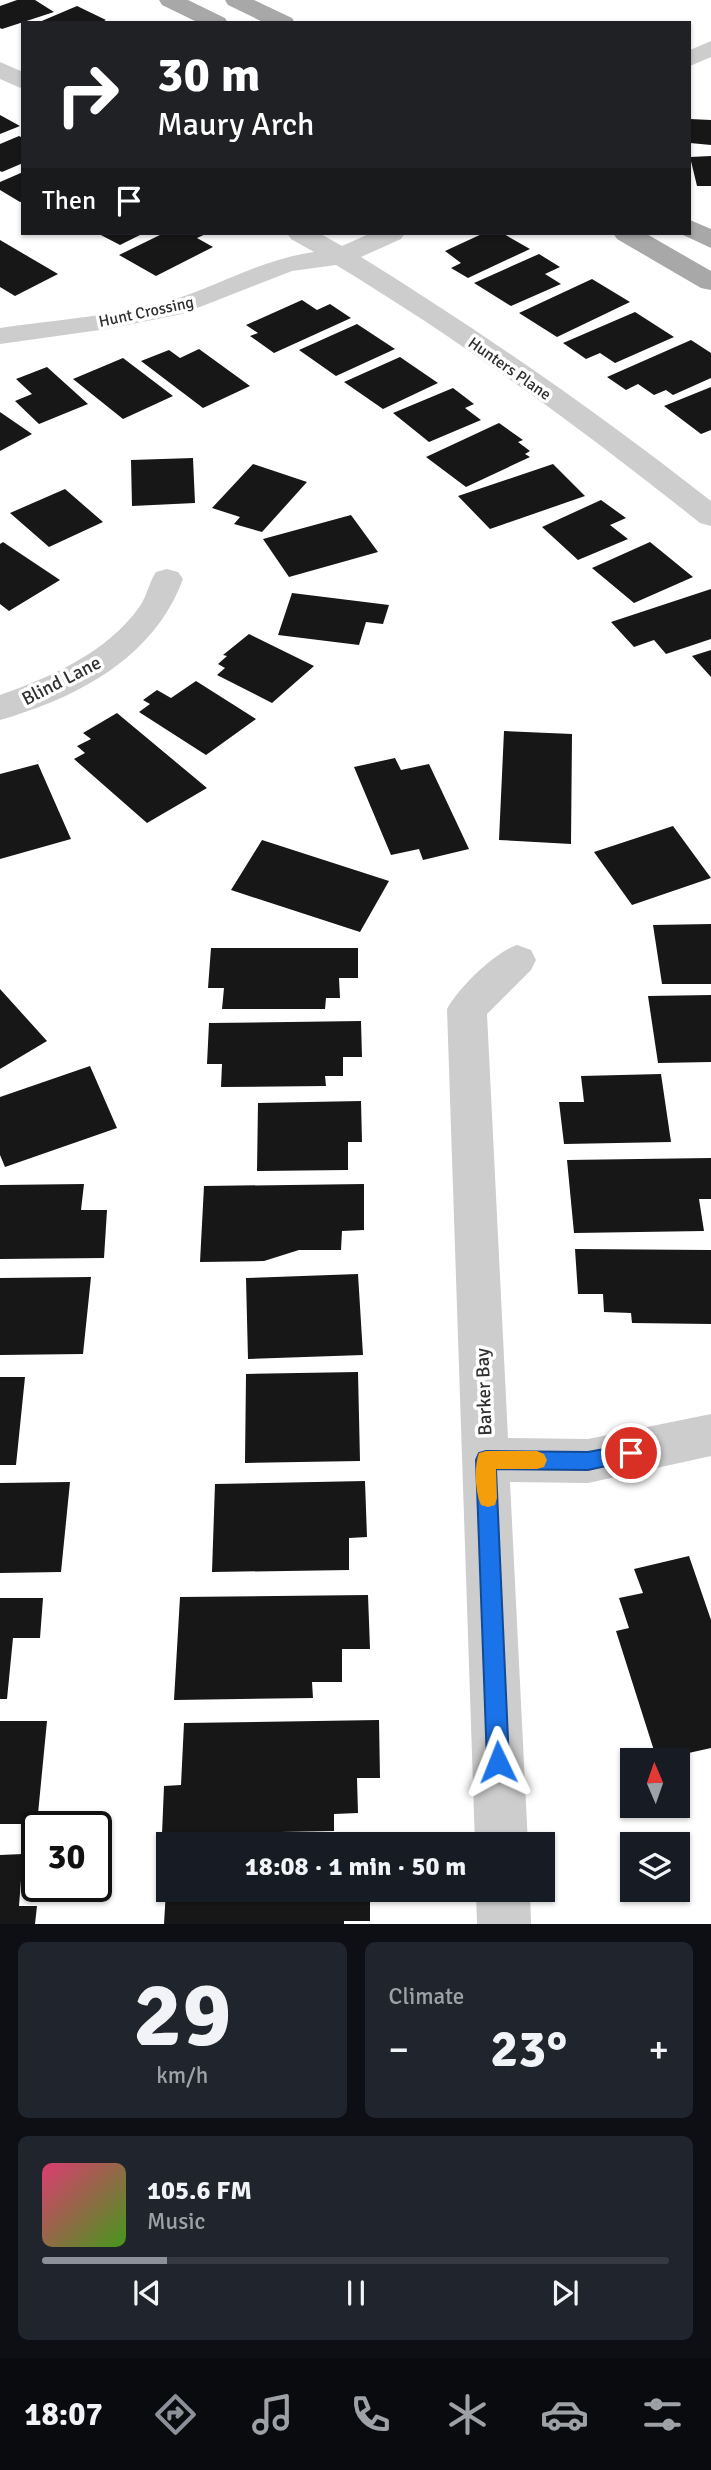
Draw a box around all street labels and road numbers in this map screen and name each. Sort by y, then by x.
street label: Hunt Crossing [97,292,195,332]
street label: Hunters Plane [464,333,555,405]
street label: Blind Lane [18,651,105,711]
street label: Barker Bay [470,1348,498,1436]

